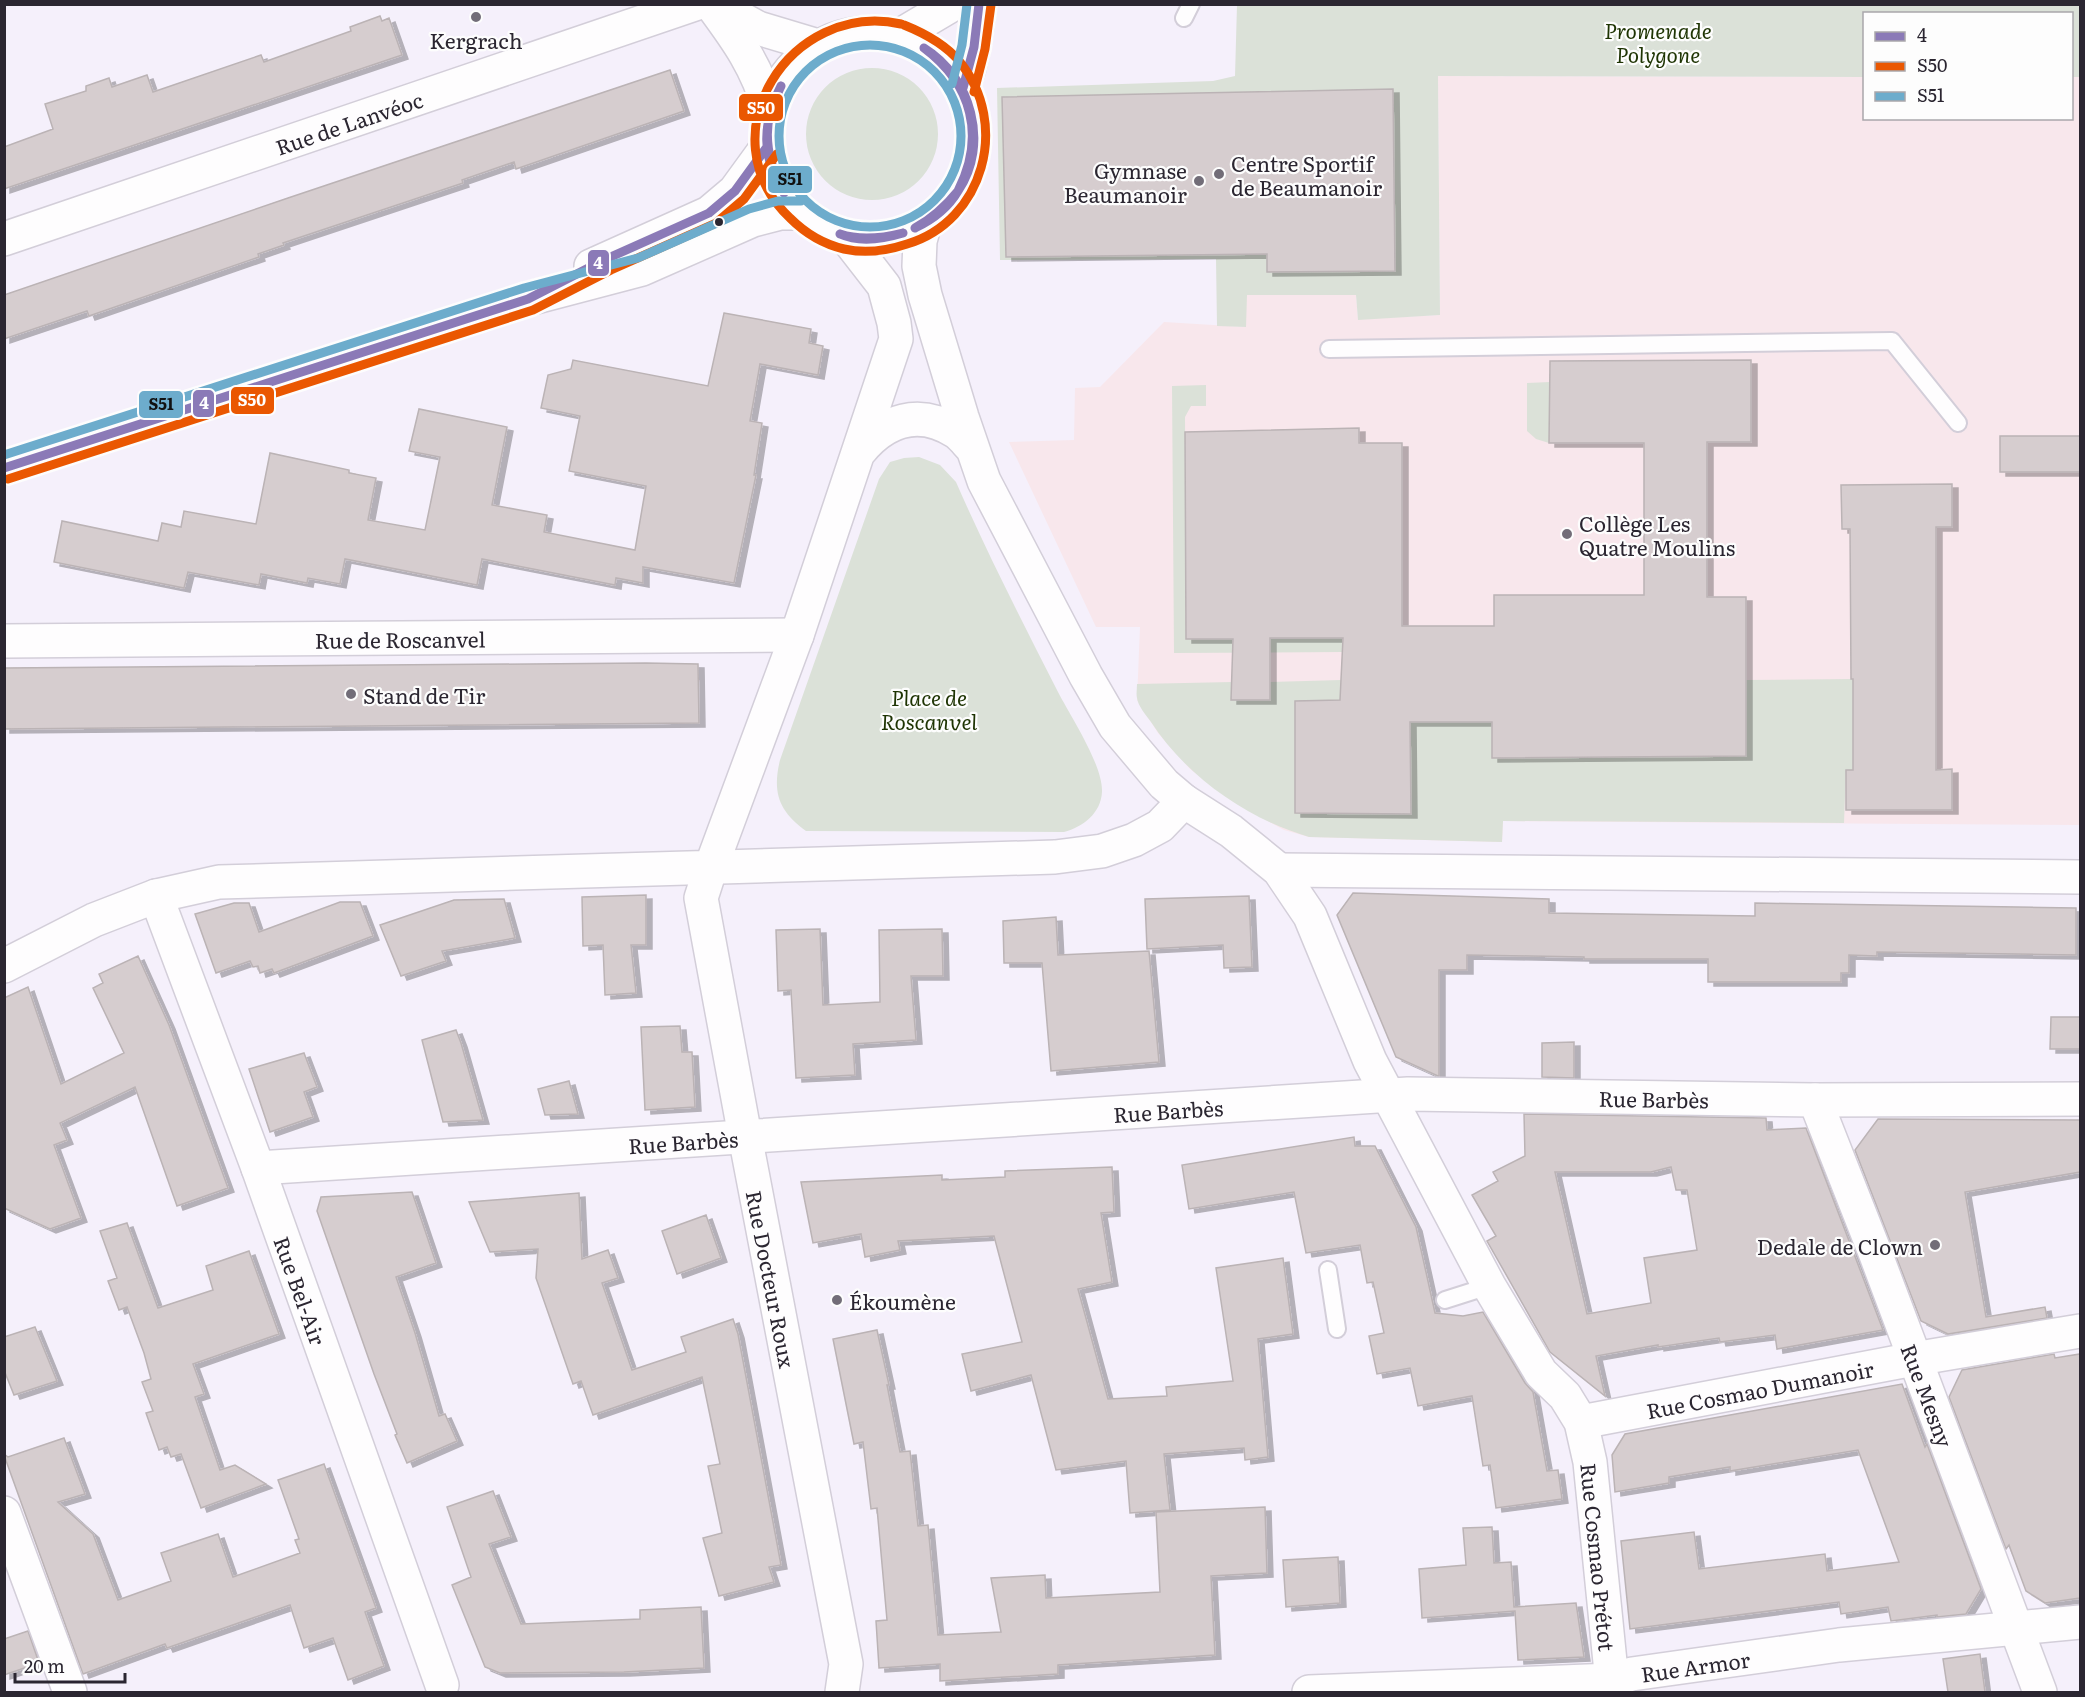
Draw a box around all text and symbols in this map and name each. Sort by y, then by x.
marker: Kergrach [469,10,483,24]
legend [1863,12,2073,120]
park label: Promenade Polygone [1604,14,1712,69]
text: 4 [1917,21,1927,48]
place label: Kergrach [429,24,523,55]
text: S50 [1917,51,1947,78]
text: S51 [1917,81,1944,108]
street label: Rue de Lanvéoc [271,82,426,161]
line badge: S50 [738,93,784,122]
text: S50 [747,95,775,119]
place label: Centre Sportif de Beaumanoir [1231,147,1382,202]
place label: Gymnase Beaumanoir [1064,154,1187,209]
line badge: S51 [767,165,813,194]
text: S51 [777,166,803,190]
marker: Centre Sportif de Beaumanoir [1212,167,1226,181]
marker: Gymnase Beaumanoir [1192,174,1206,188]
unlabelled marker [713,216,725,228]
line badge: 4 [587,249,610,277]
text: 4 [593,250,603,274]
line badge: S50 [230,386,275,415]
text: S50 [238,387,266,411]
line badge: 4 [192,389,215,418]
line badge: S51 [138,390,184,419]
text: 4 [199,390,209,414]
text: S51 [148,391,174,415]
place label: Collège Les Quatre Moulins [1579,507,1735,562]
marker: Collège Les Quatre Moulins [1560,527,1574,541]
street label: Rue de Roscanvel [314,622,486,654]
place label: Stand de Tir [363,679,486,710]
park label: Place de Roscanvel [881,681,977,736]
marker: Stand de Tir [344,687,358,701]
street label: Rue Barbès [1598,1081,1709,1114]
street label: Rue Barbès [1112,1090,1224,1128]
street label: Rue Barbès [627,1122,739,1160]
street label: Rue Docteur Roux [740,1187,804,1370]
place label: Dedale de Clown [1757,1230,1923,1261]
street label: Rue Bel-Air [268,1231,335,1349]
marker: Dedale de Clown [1928,1238,1942,1252]
place label: Ékoumène [849,1285,956,1316]
marker: Ékoumène [830,1293,844,1307]
street label: Rue Mesny [1895,1339,1962,1452]
street label: Rue Cosmao Dumanoir [1643,1351,1876,1425]
street label: Rue Cosmao Prétot [1575,1461,1624,1653]
street label: Rue Armor [1639,1642,1752,1688]
scale bar [15,1646,124,1684]
text: 20 m [24,1652,65,1679]

